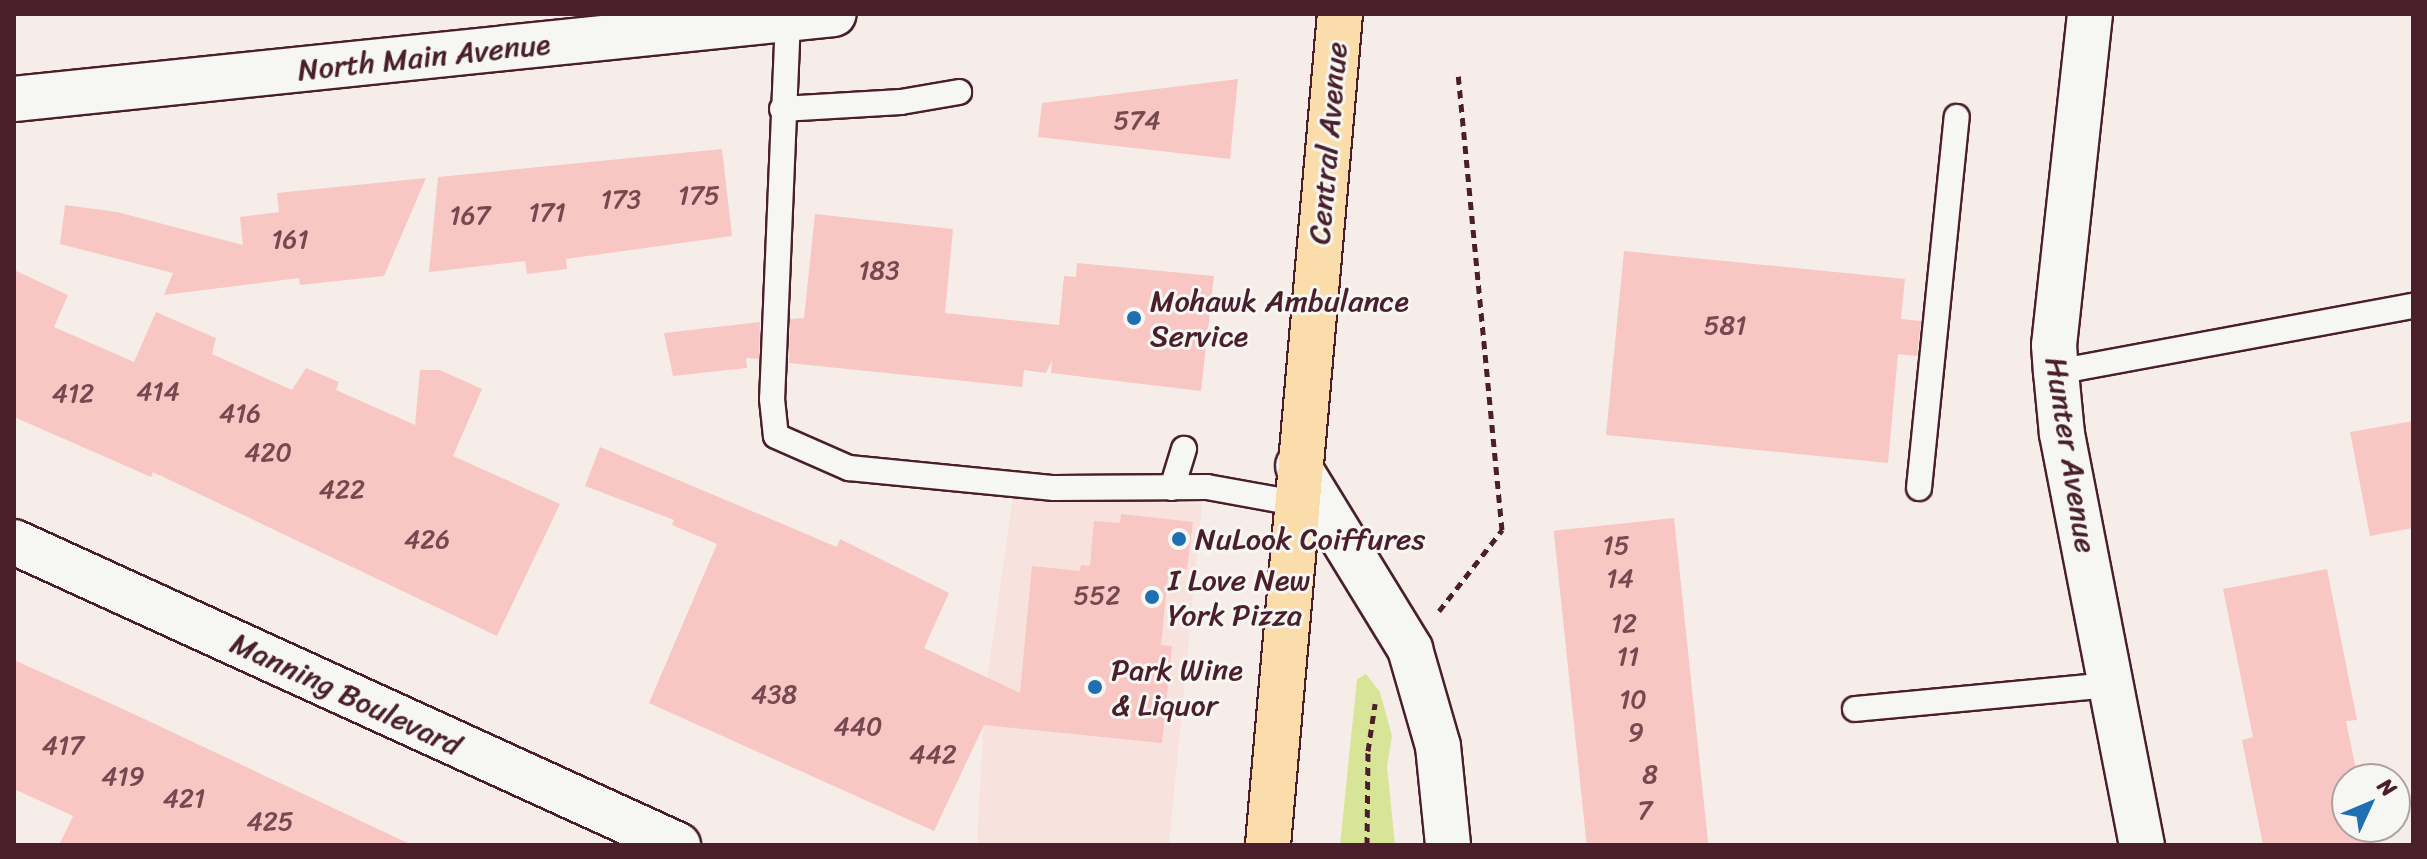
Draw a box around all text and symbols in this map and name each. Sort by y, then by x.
street label: North Main Avenue [297,26,551,88]
street label: Central Avenue [1301,40,1355,246]
house number: 574 [1114,105,1160,137]
house number: 175 [678,180,720,212]
house number: 173 [601,184,641,216]
house number: 171 [528,197,566,229]
house number: 167 [450,200,490,232]
house number: 161 [271,224,309,256]
house number: 183 [858,255,900,287]
place label: Mohawk Ambulance Service [1150,283,1409,354]
marker: Mohawk Ambulance Service [1125,309,1143,327]
house number: 581 [1704,310,1746,342]
street label: Hunter Avenue [2038,354,2104,556]
house number: 414 [136,376,180,408]
house number: 412 [52,378,94,410]
house number: 416 [219,398,261,430]
house number: 420 [244,437,292,469]
house number: 422 [319,474,365,506]
place label: NuLook Coiffures [1195,521,1426,557]
house number: 426 [404,524,450,556]
marker: NuLook Coiffures [1170,530,1188,548]
house number: 15 [1602,530,1630,562]
place label: I Love New York Pizza [1168,562,1311,632]
house number: 14 [1606,563,1634,595]
house number: 552 [1074,580,1120,612]
marker: I Love New York Pizza [1143,588,1161,606]
house number: 12 [1611,608,1637,640]
street label: Manning Boulevard [225,625,467,763]
house number: 11 [1617,641,1639,673]
place label: Park Wine & Liquor [1111,652,1243,722]
marker: Park Wine & Liquor [1086,678,1104,696]
house number: 438 [751,679,797,711]
house number: 10 [1619,684,1647,716]
house number: 440 [834,711,882,743]
house number: 9 [1628,717,1644,749]
house number: 417 [42,730,84,762]
house number: 442 [909,739,957,771]
house number: 8 [1642,759,1658,791]
house number: 419 [101,761,145,793]
north arrow [2331,763,2411,843]
text: N [2368,768,2407,806]
house number: 421 [163,783,205,815]
house number: 7 [1638,795,1652,827]
house number: 425 [246,806,294,838]

